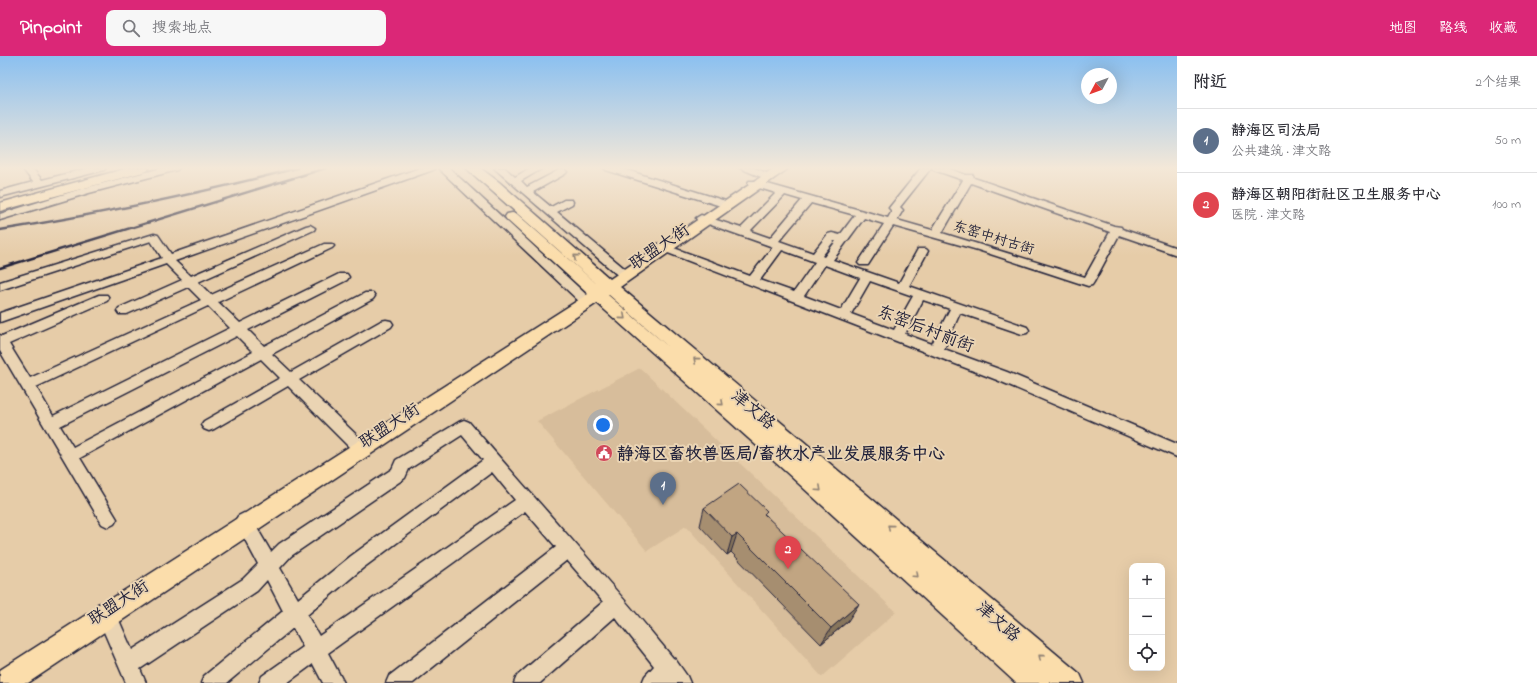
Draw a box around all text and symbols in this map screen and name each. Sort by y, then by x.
search box [106,10,386,46]
text: Pinpoint [20,15,82,42]
icon: search [120,17,142,39]
text: 搜索地点 [152,17,212,39]
text: 地图 [1389,18,1417,39]
text: 路线 [1439,18,1467,39]
text: 收藏 [1489,18,1517,39]
north arrow [1081,68,1117,104]
text: 附近 [1193,70,1227,95]
text: 2个结果 [1476,73,1521,92]
text: 静海区司法局 [1231,120,1321,142]
text: 1 [1204,131,1208,150]
text: 50 m [1495,131,1521,150]
text: 公共建筑 · 津文路 [1231,142,1331,161]
text: 静海区朝阳街社区卫生服务中心 [1231,184,1441,206]
text: 2 [1203,195,1209,214]
text: 100 m [1492,195,1521,214]
text: 医院 · 津文路 [1231,206,1305,225]
street label: 东窑中村古街 [950,216,1037,261]
street label: 联盟大街 [625,218,695,277]
one-way arrow [573,254,581,262]
street label: 东窑后村前街 [873,299,978,359]
one-way arrow [619,312,626,319]
one-way arrow [693,358,700,365]
street label: 津文路 [725,384,781,436]
street label: 联盟大街 [354,397,425,455]
one-way arrow [717,398,724,405]
your location [593,415,613,435]
place label: 静海区畜牧兽医局/畜牧水产业发展服务中心 [617,442,945,467]
public building icon: 静海区畜牧兽医局/畜牧水产业发展服务中心 [594,443,614,463]
pin: 1 [650,472,676,505]
one-way arrow [814,484,821,491]
one-way arrow [887,524,895,531]
pin: 2 [775,536,801,569]
map controls [1129,563,1165,671]
button: + [1129,563,1165,599]
one-way arrow [911,571,918,578]
street label: 联盟大街 [83,574,154,632]
street label: 津文路 [971,596,1025,648]
button: − [1129,599,1165,635]
button: locate [1129,635,1165,671]
one-way arrow [1039,655,1046,662]

